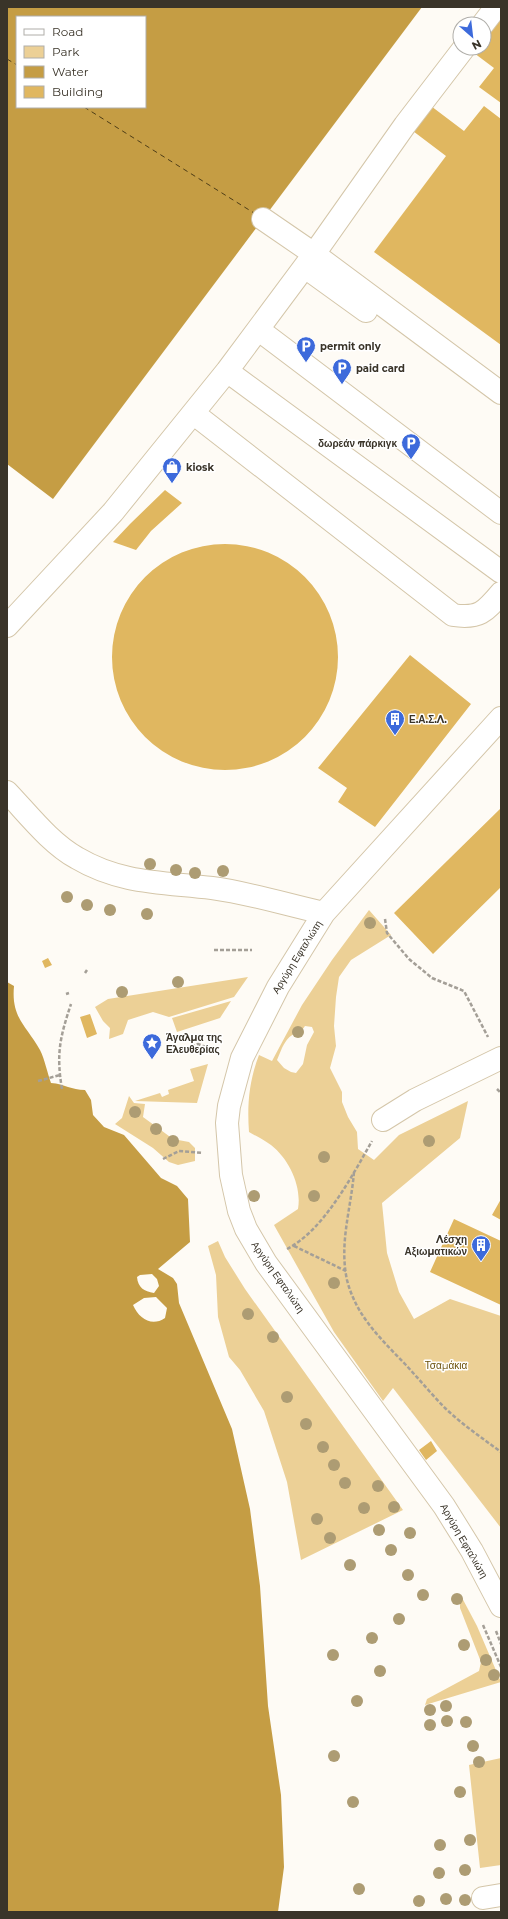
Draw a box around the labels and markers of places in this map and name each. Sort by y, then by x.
parking icon: permit only [295,335,317,363]
place label: permit only [320,340,382,353]
parking icon: paid card [331,357,353,385]
place label: paid card [356,362,405,375]
parking icon: δωρεάν πάρκιγκ [400,432,422,460]
place label: δωρεάν πάρκιγκ [318,437,397,450]
shop icon: kiosk [161,456,183,484]
place label: kiosk [186,461,214,474]
building icon: Ε.Α.Σ.Λ. [384,708,406,736]
place label: Ε.Α.Σ.Λ. [409,713,447,726]
place label: Άγαλμα της Ελευθερίας [166,1031,222,1056]
place icon: Άγαλμα της Ελευθερίας [141,1032,163,1060]
place label: Λέσχη Αξιωματικών [405,1233,467,1258]
building icon: Λέσχη Αξιωματικών [470,1234,492,1262]

